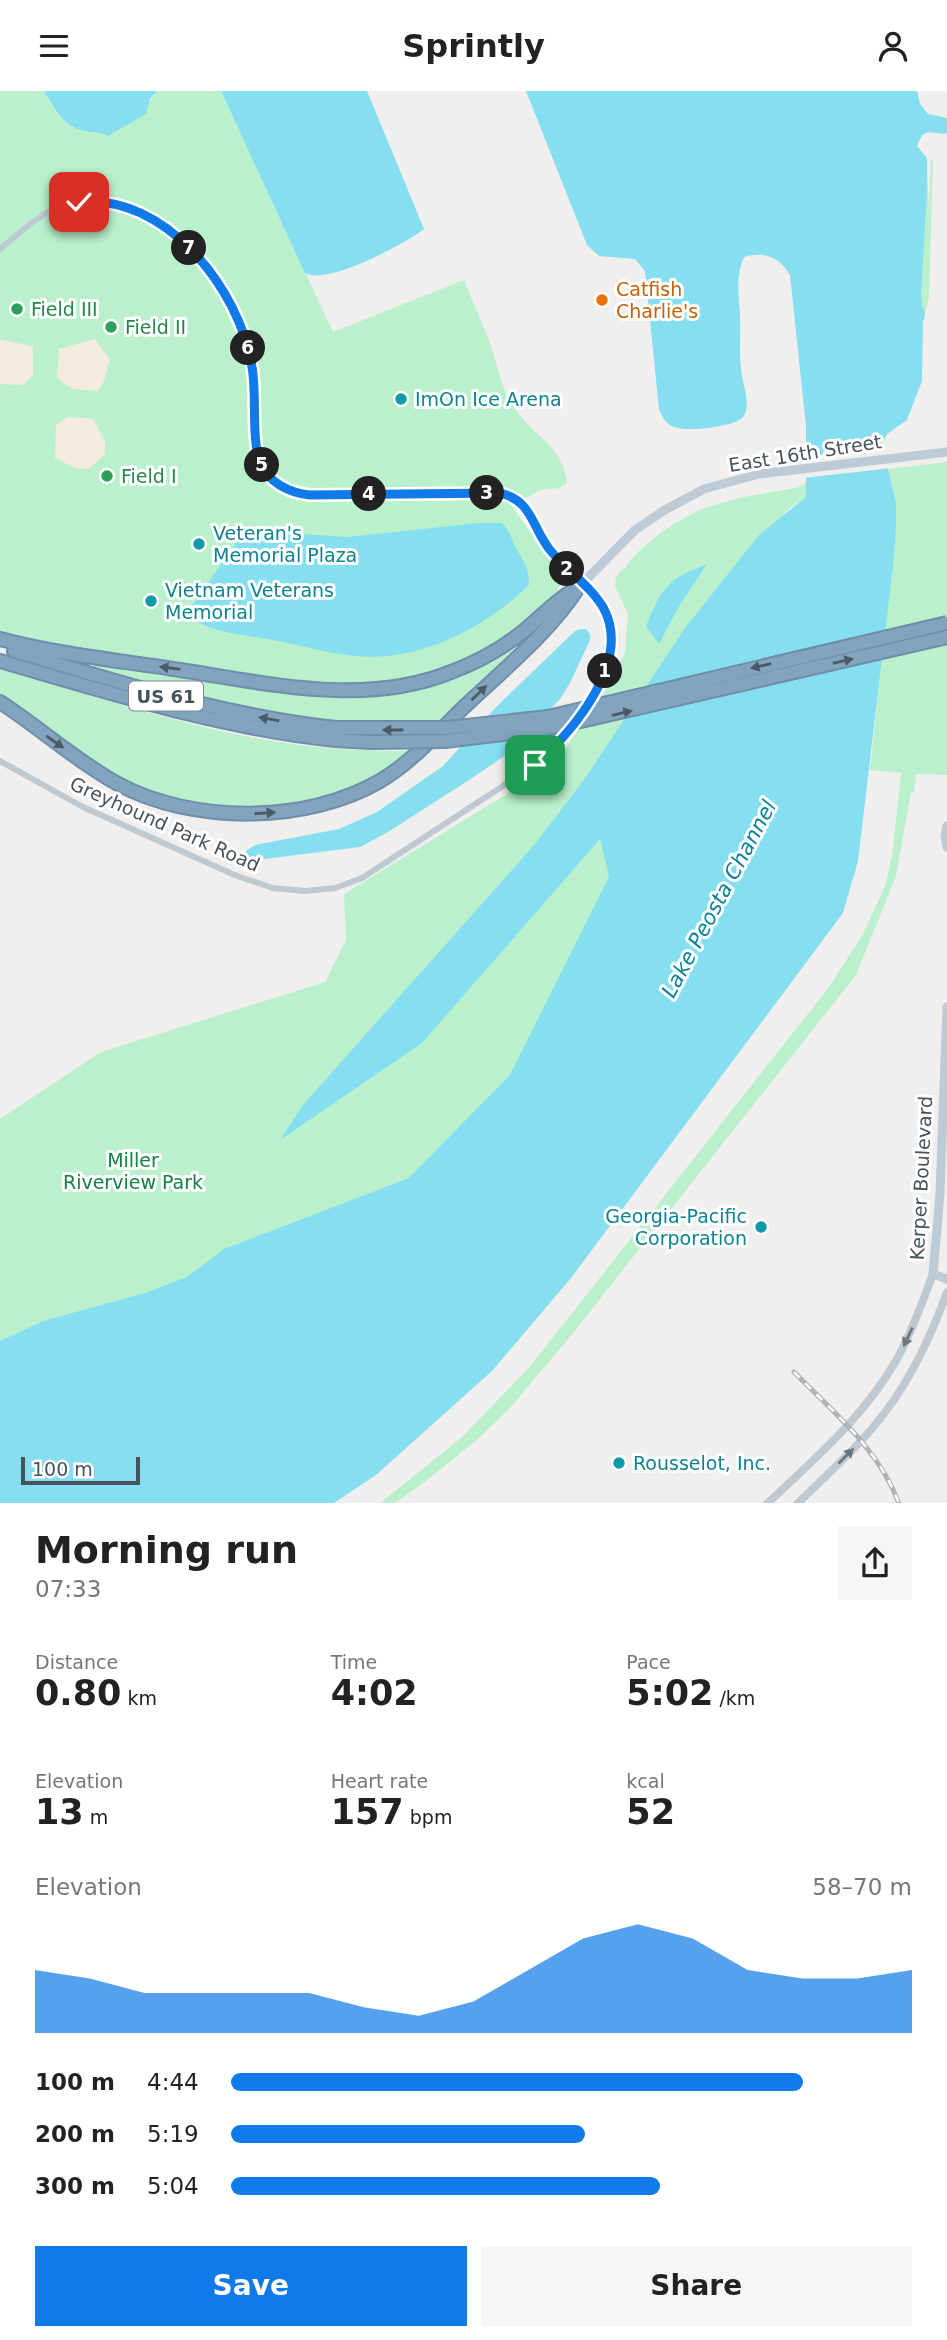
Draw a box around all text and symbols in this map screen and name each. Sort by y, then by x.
icon: menu [35,27,73,65]
text: Sprintly [402,27,545,65]
icon: person [874,27,912,65]
pin [49,172,109,232]
icon: check [60,183,98,221]
pin: 7 [172,231,206,265]
text: 7 [182,236,195,258]
place label: Catfish Charlie's [616,278,698,322]
marker: Catfish Charlie's [594,292,610,308]
place label: Field III [31,298,98,320]
marker: Field III [9,301,25,317]
place label: Field II [125,316,186,338]
marker: Field II [103,319,119,335]
pin: 6 [230,331,266,365]
text: 6 [241,336,254,358]
place label: ImOn Ice Arena [415,388,562,410]
marker: ImOn Ice Arena [393,391,409,407]
street label: East 16th Street [727,430,883,476]
pin: 5 [244,447,280,483]
text: 5 [255,453,268,475]
place label: Field I [121,465,177,487]
marker: Field I [99,468,115,484]
pin: 3 [470,475,504,511]
pin: 4 [352,477,386,511]
text: 3 [480,481,493,503]
text: 4 [362,482,375,504]
place label: Veteran's Memorial Plaza [213,522,357,566]
marker: Veteran's Memorial Plaza [191,536,207,552]
pin: 2 [550,552,584,587]
text: 2 [560,557,573,579]
place label: Vietnam Veterans Memorial [165,579,334,623]
marker: Vietnam Veterans Memorial [143,593,159,609]
pin: 1 [588,653,622,689]
one-way arrow [832,656,854,667]
text: 1 [598,659,611,681]
one-way arrow [750,661,772,672]
one-way arrow [159,663,181,674]
road number: US 61 [129,681,203,711]
one-way arrow [470,685,487,702]
one-way arrow [611,707,633,718]
one-way arrow [258,713,280,724]
one-way arrow [382,724,404,736]
one-way arrow [46,734,64,748]
pin [505,735,565,795]
icon: arrive [516,746,554,784]
street label: Greyhound Park Road [67,772,263,876]
water label: Lake Peosta Channel [657,796,781,1002]
one-way arrow [255,807,277,818]
street label: Kerper Boulevard [906,1095,936,1261]
park label: Miller Riverview Park [63,1149,203,1193]
place label: Georgia-Pacific Corporation [605,1205,747,1249]
marker: Georgia-Pacific Corporation [753,1219,769,1235]
one-way arrow [902,1327,914,1347]
one-way arrow [837,1448,853,1465]
place label: Rousselot, Inc. [633,1452,771,1474]
scale bar [21,1455,140,1486]
marker: Rousselot, Inc. [611,1455,627,1471]
text: 100 m [32,1458,93,1480]
button: share [838,1526,912,1600]
text: Morning run [35,1528,298,1572]
text: 07:33 [35,1576,101,1602]
text: Distance [35,1651,118,1673]
text: Time [331,1651,377,1673]
text: Pace [626,1651,671,1673]
text: 0.80 [35,1673,121,1713]
text: 4:02 [331,1673,418,1713]
text: 5:02 [626,1673,713,1713]
text: km [121,1687,157,1709]
text: /km [713,1687,755,1709]
text: Elevation [35,1770,123,1792]
text: Heart rate [331,1770,428,1792]
text: kcal [626,1770,665,1792]
text: 13 [35,1792,84,1832]
text: 157 [331,1792,404,1832]
text: 52 [626,1792,675,1832]
text: m [84,1806,108,1828]
text: bpm [404,1806,452,1828]
text: Elevation [35,1874,142,1900]
text: 58–70 m [812,1874,912,1900]
text: 100 m [35,2069,115,2095]
text: 4:44 [147,2069,199,2095]
text: 200 m [35,2121,115,2147]
text: 5:19 [147,2121,199,2147]
text: 300 m [35,2173,115,2199]
text: 5:04 [147,2173,199,2199]
button: Save [35,2246,467,2326]
button: Share [481,2246,912,2326]

